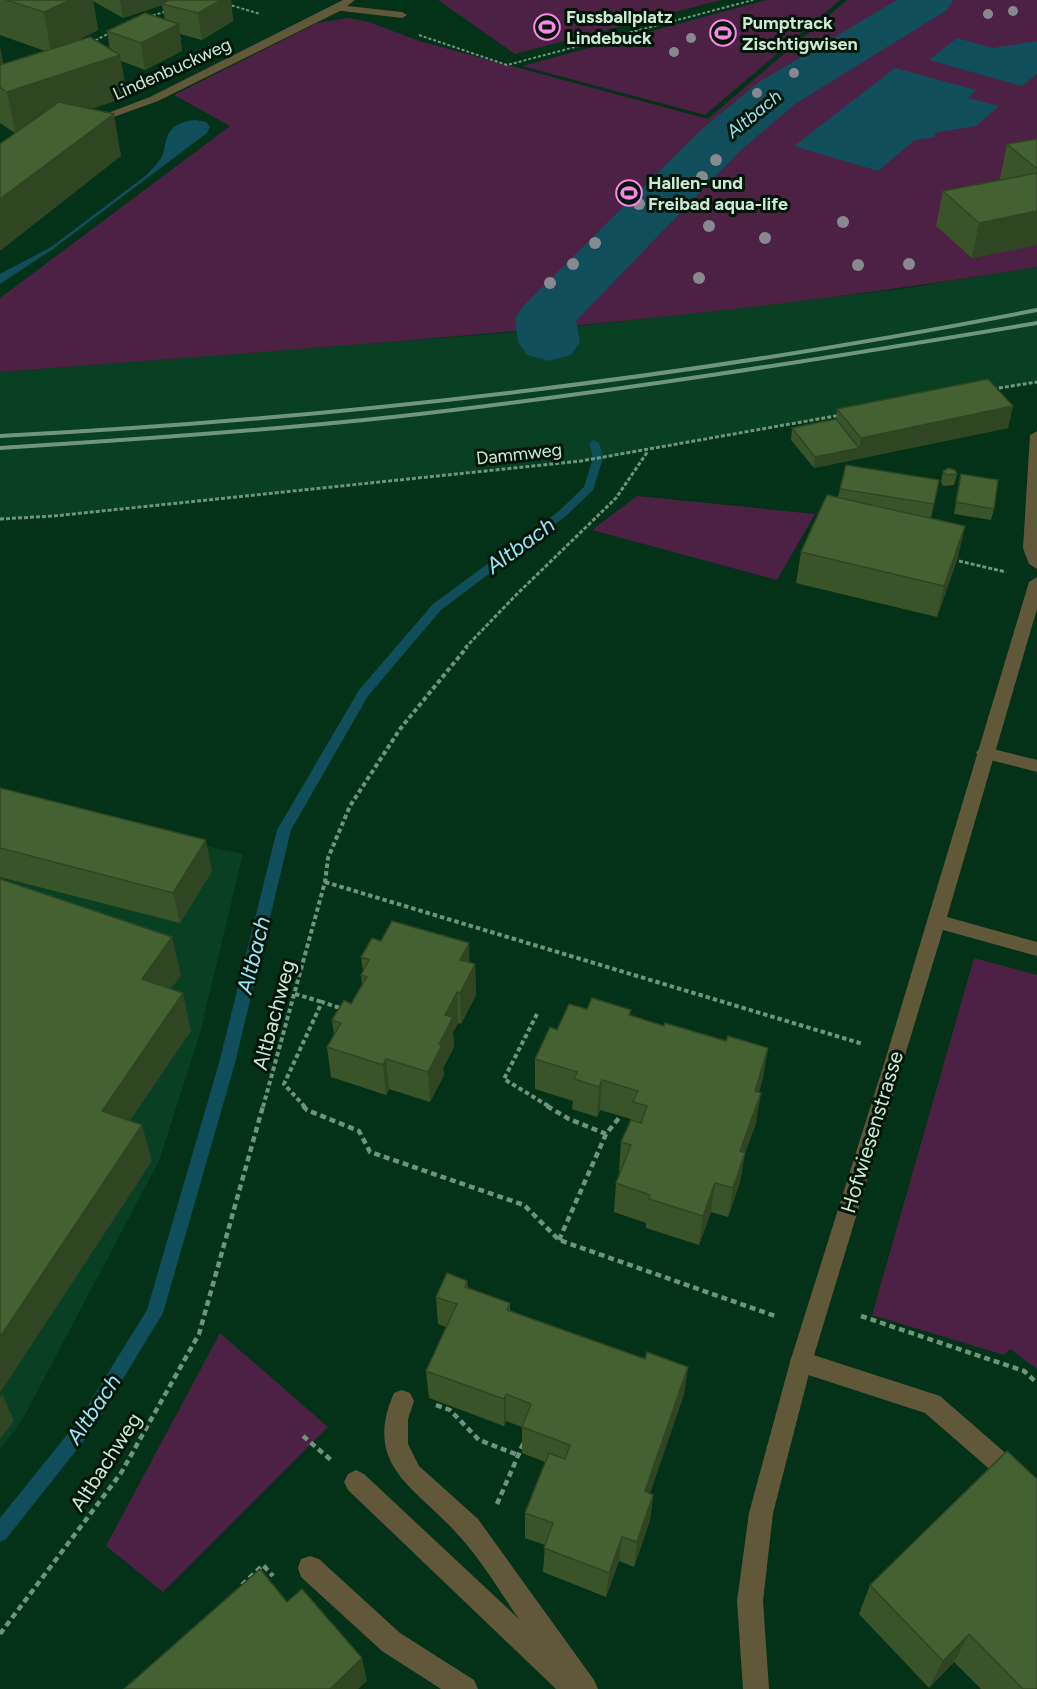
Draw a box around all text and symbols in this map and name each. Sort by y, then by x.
place label: Fussballplatz Lindebuck [566,6,673,49]
sports icon: Fussballplatz Lindebuck [532,12,562,42]
place label: Pumptrack Zischtigwisen [742,12,858,55]
sports icon: Pumptrack Zischtigwisen [708,18,738,48]
street label: Lindenbuckweg [109,33,235,105]
water label: Altbach [721,85,786,143]
place label: Hallen- und Freibad aqua-life [648,172,788,215]
sports icon: Hallen- und Freibad aqua-life [614,178,644,208]
street label: Dammweg [475,439,563,469]
water label: Altbach [480,511,560,580]
water label: Altbach [231,914,276,997]
street label: Altbachweg [247,957,300,1073]
street label: Hofwiesenstrasse [835,1048,908,1216]
water label: Altbach [60,1369,127,1450]
street label: Altbachweg [64,1408,147,1516]

